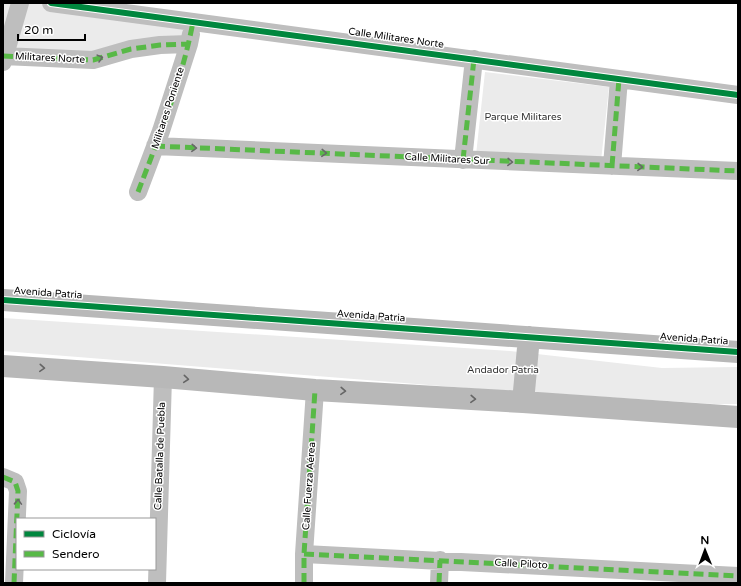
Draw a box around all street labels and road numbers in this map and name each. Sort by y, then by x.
street label: Calle Militares Norte [348,25,445,51]
street label: Militares Norte [15,50,86,66]
street label: Militares Poniente [149,65,187,151]
street label: Calle Militares Sur [404,151,490,167]
street label: Avenida Patria [13,285,83,301]
street label: Avenida Patria [336,308,406,324]
street label: Avenida Patria [659,331,729,347]
street label: Calle Batalla de Puebla [152,402,168,510]
street label: Calle Fuerza Aérea [300,442,318,530]
street label: Calle Piloto [494,557,548,571]

